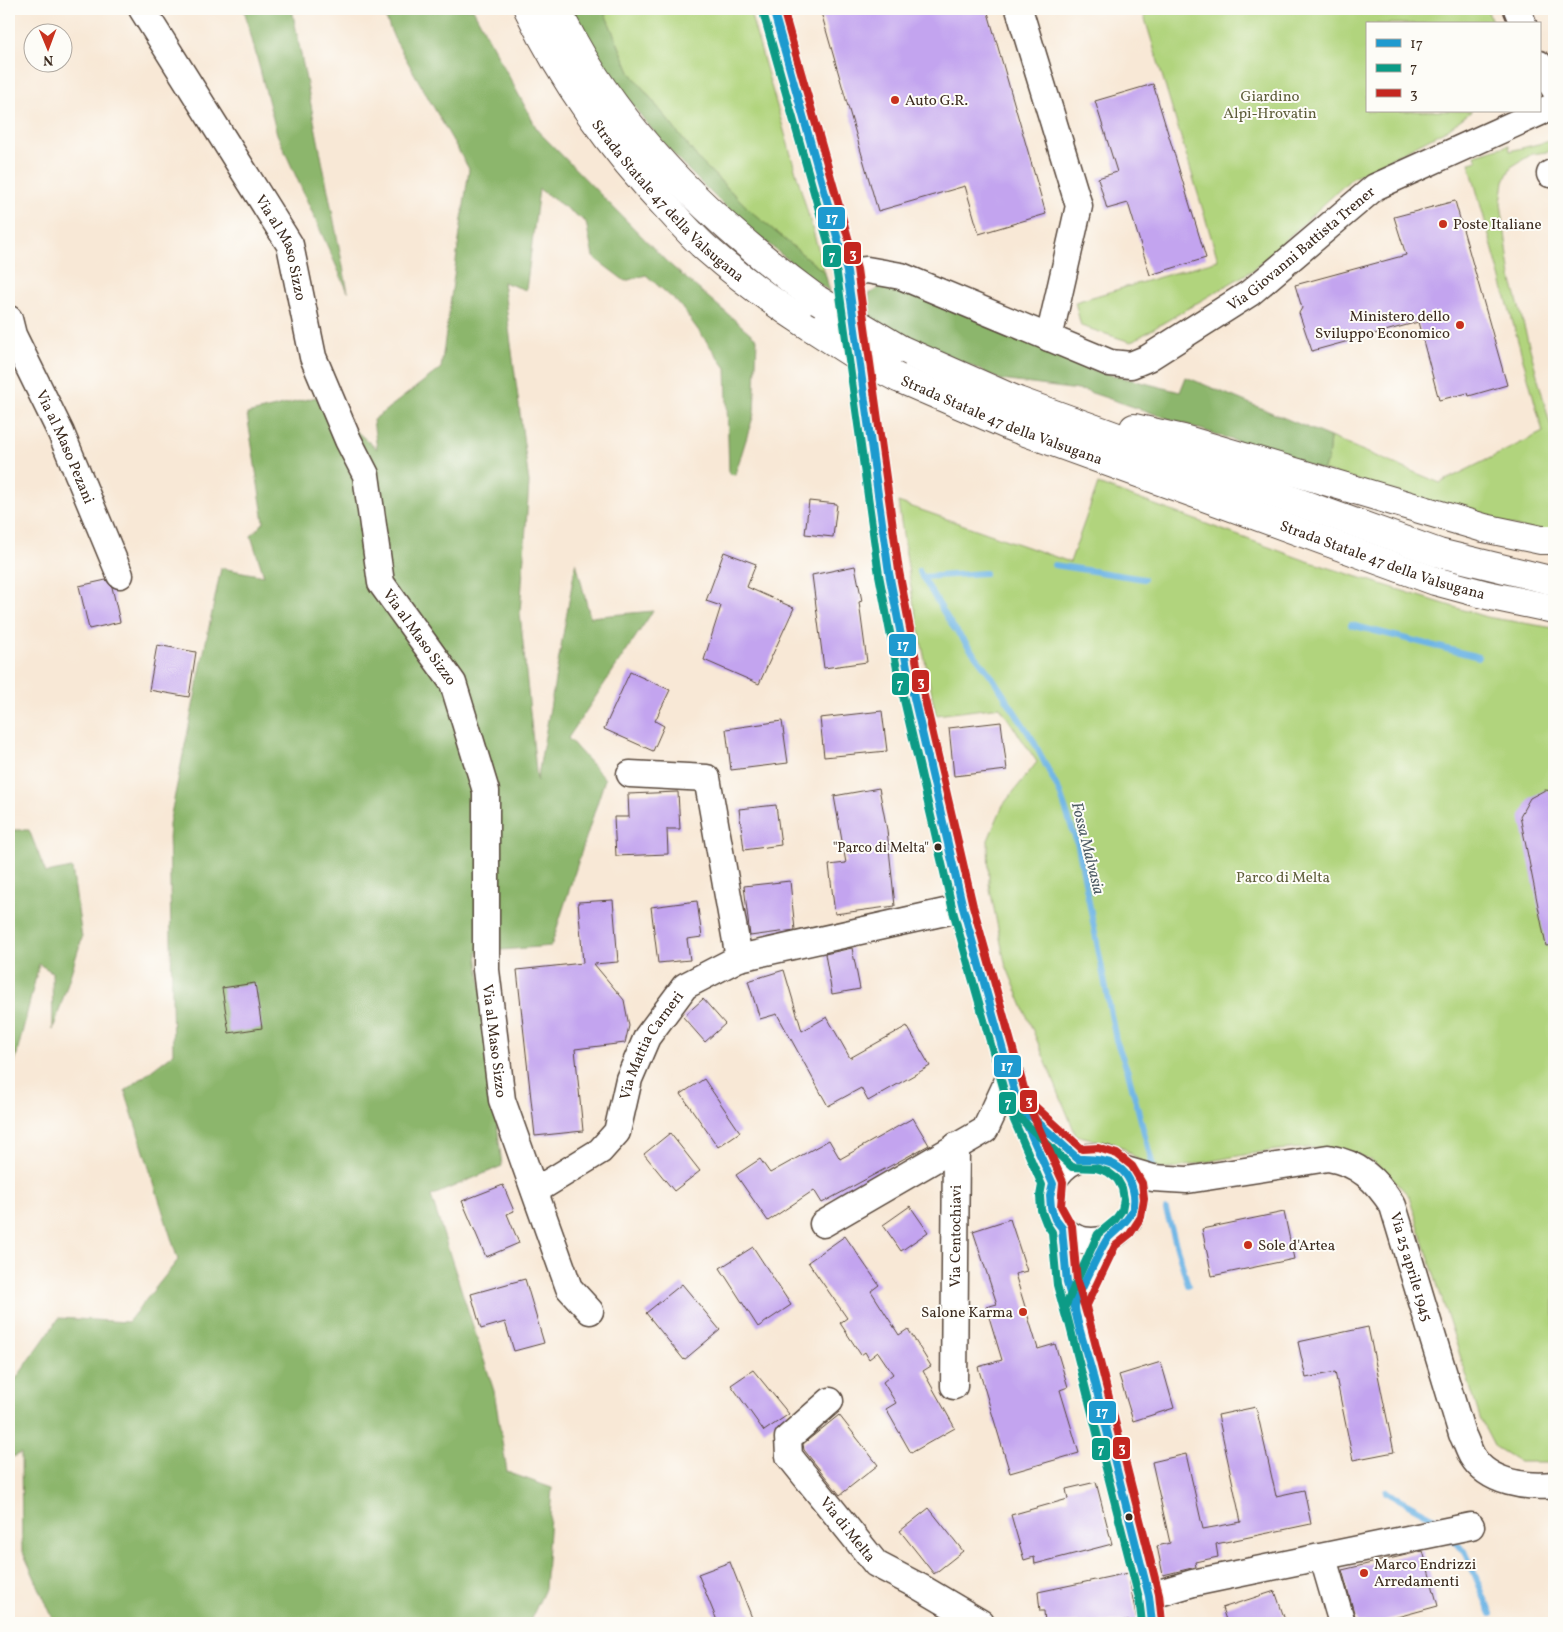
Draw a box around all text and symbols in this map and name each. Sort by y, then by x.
north arrow [22,22,72,72]
legend [1366,22,1540,112]
text: 17 [1410,34,1423,55]
text: N [43,50,53,69]
text: 7 [1410,58,1417,79]
text: 3 [1410,84,1418,105]
park label: Giardino Alpi-Hrovatin [1223,87,1317,125]
place label: Auto G.R. [905,91,968,112]
marker: Auto G.R. [889,94,901,106]
street label: Strada Statale 47 della Valsugana [586,116,748,288]
street label: Via Giovanni Battista Trener [1224,182,1380,317]
street label: Via al Maso Sizzo [249,191,310,303]
line badge: 17 [817,206,846,230]
text: 17 [826,210,838,229]
place label: Poste Italiane [1453,215,1542,236]
marker: Poste Italiane [1437,218,1449,230]
line badge: 3 [843,241,862,265]
line badge: 7 [822,244,842,268]
text: 3 [849,245,857,264]
text: 7 [829,248,836,267]
place label: Ministero dello Sviluppo Economico [1315,307,1450,345]
marker: Ministero dello Sviluppo Economico [1454,319,1466,331]
street label: Strada Statale 47 della Valsugana [897,371,1105,471]
street label: Via al Maso Pezani [30,387,98,507]
street label: Strada Statale 47 della Valsugana [1277,516,1487,606]
street label: Via al Maso Sizzo [377,585,461,690]
line badge: 17 [888,633,917,657]
text: 17 [897,637,909,656]
line badge: 3 [911,669,930,693]
line badge: 7 [891,672,910,696]
text: 3 [917,673,925,692]
text: 7 [897,676,904,695]
water label: Fossa Malvasia [1065,800,1109,898]
place label: "Parco di Melta" [833,839,929,858]
marker: "Parco di Melta" [933,842,943,852]
park label: Parco di Melta [1236,868,1330,889]
street label: Via al Maso Sizzo [476,983,511,1099]
street label: Via Mattia Carneri [616,988,689,1102]
line badge: 17 [993,1054,1022,1078]
text: 17 [1001,1058,1013,1077]
line badge: 3 [1019,1089,1038,1113]
line badge: 7 [998,1091,1017,1115]
text: 3 [1025,1092,1033,1111]
text: 7 [1005,1095,1012,1114]
street label: Via Centochiavi [946,1185,968,1288]
street label: Via 25 aprile 1945 [1383,1210,1436,1324]
place label: Sole d'Artea [1258,1236,1335,1257]
marker: Sole d'Artea [1242,1239,1254,1251]
place label: Salone Karma [921,1303,1013,1324]
marker: Salone Karma [1017,1306,1029,1318]
line badge: 17 [1088,1400,1117,1424]
text: 17 [1096,1404,1108,1423]
line badge: 3 [1112,1436,1131,1460]
line badge: 7 [1091,1437,1111,1461]
text: 3 [1118,1439,1126,1458]
text: 7 [1098,1441,1105,1460]
street label: Via di Melta [814,1493,880,1567]
unlabelled marker [1124,1512,1134,1522]
place label: Marco Endrizzi Arredamenti [1374,1555,1476,1593]
marker: Marco Endrizzi Arredamenti [1358,1567,1370,1579]

